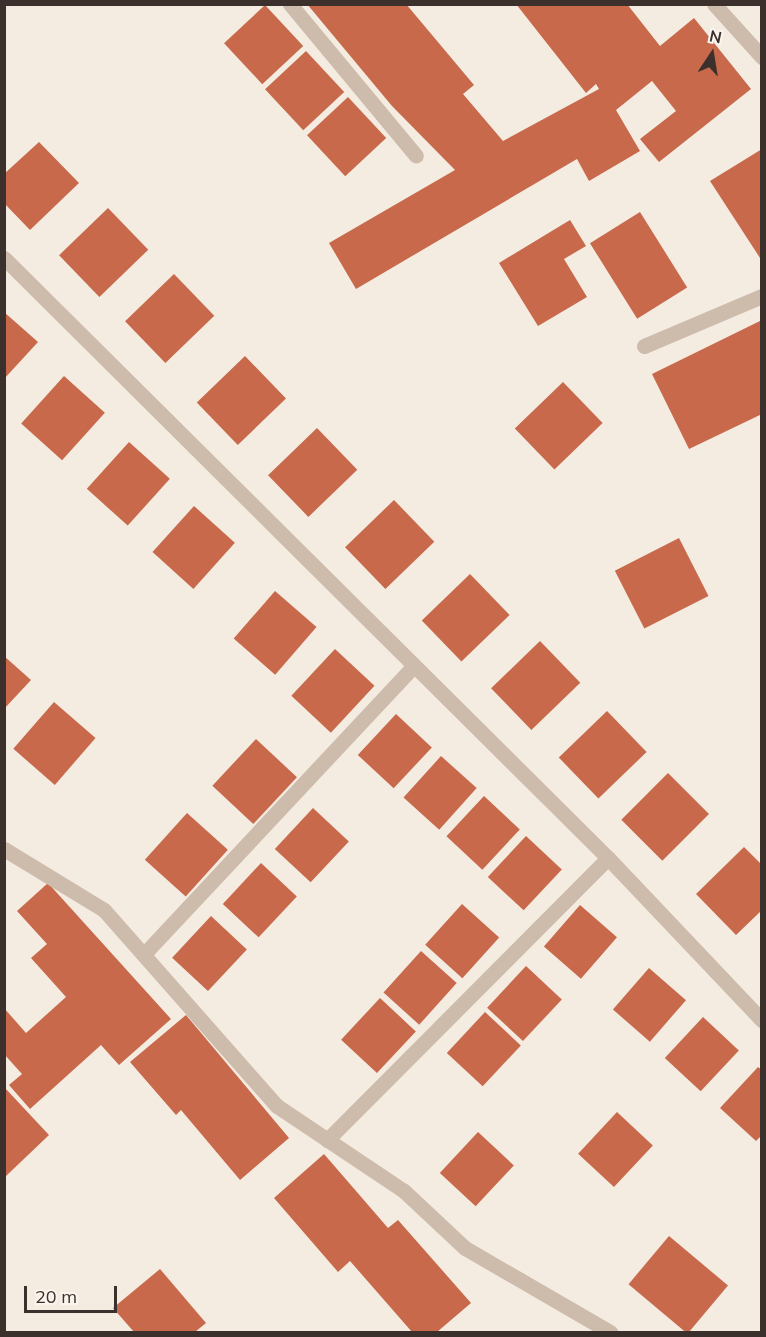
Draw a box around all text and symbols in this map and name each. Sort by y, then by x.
north arrow [682,24,742,84]
text: N [708,25,724,47]
scale bar [27,1274,120,1312]
text: 20 m [35,1285,77,1308]

